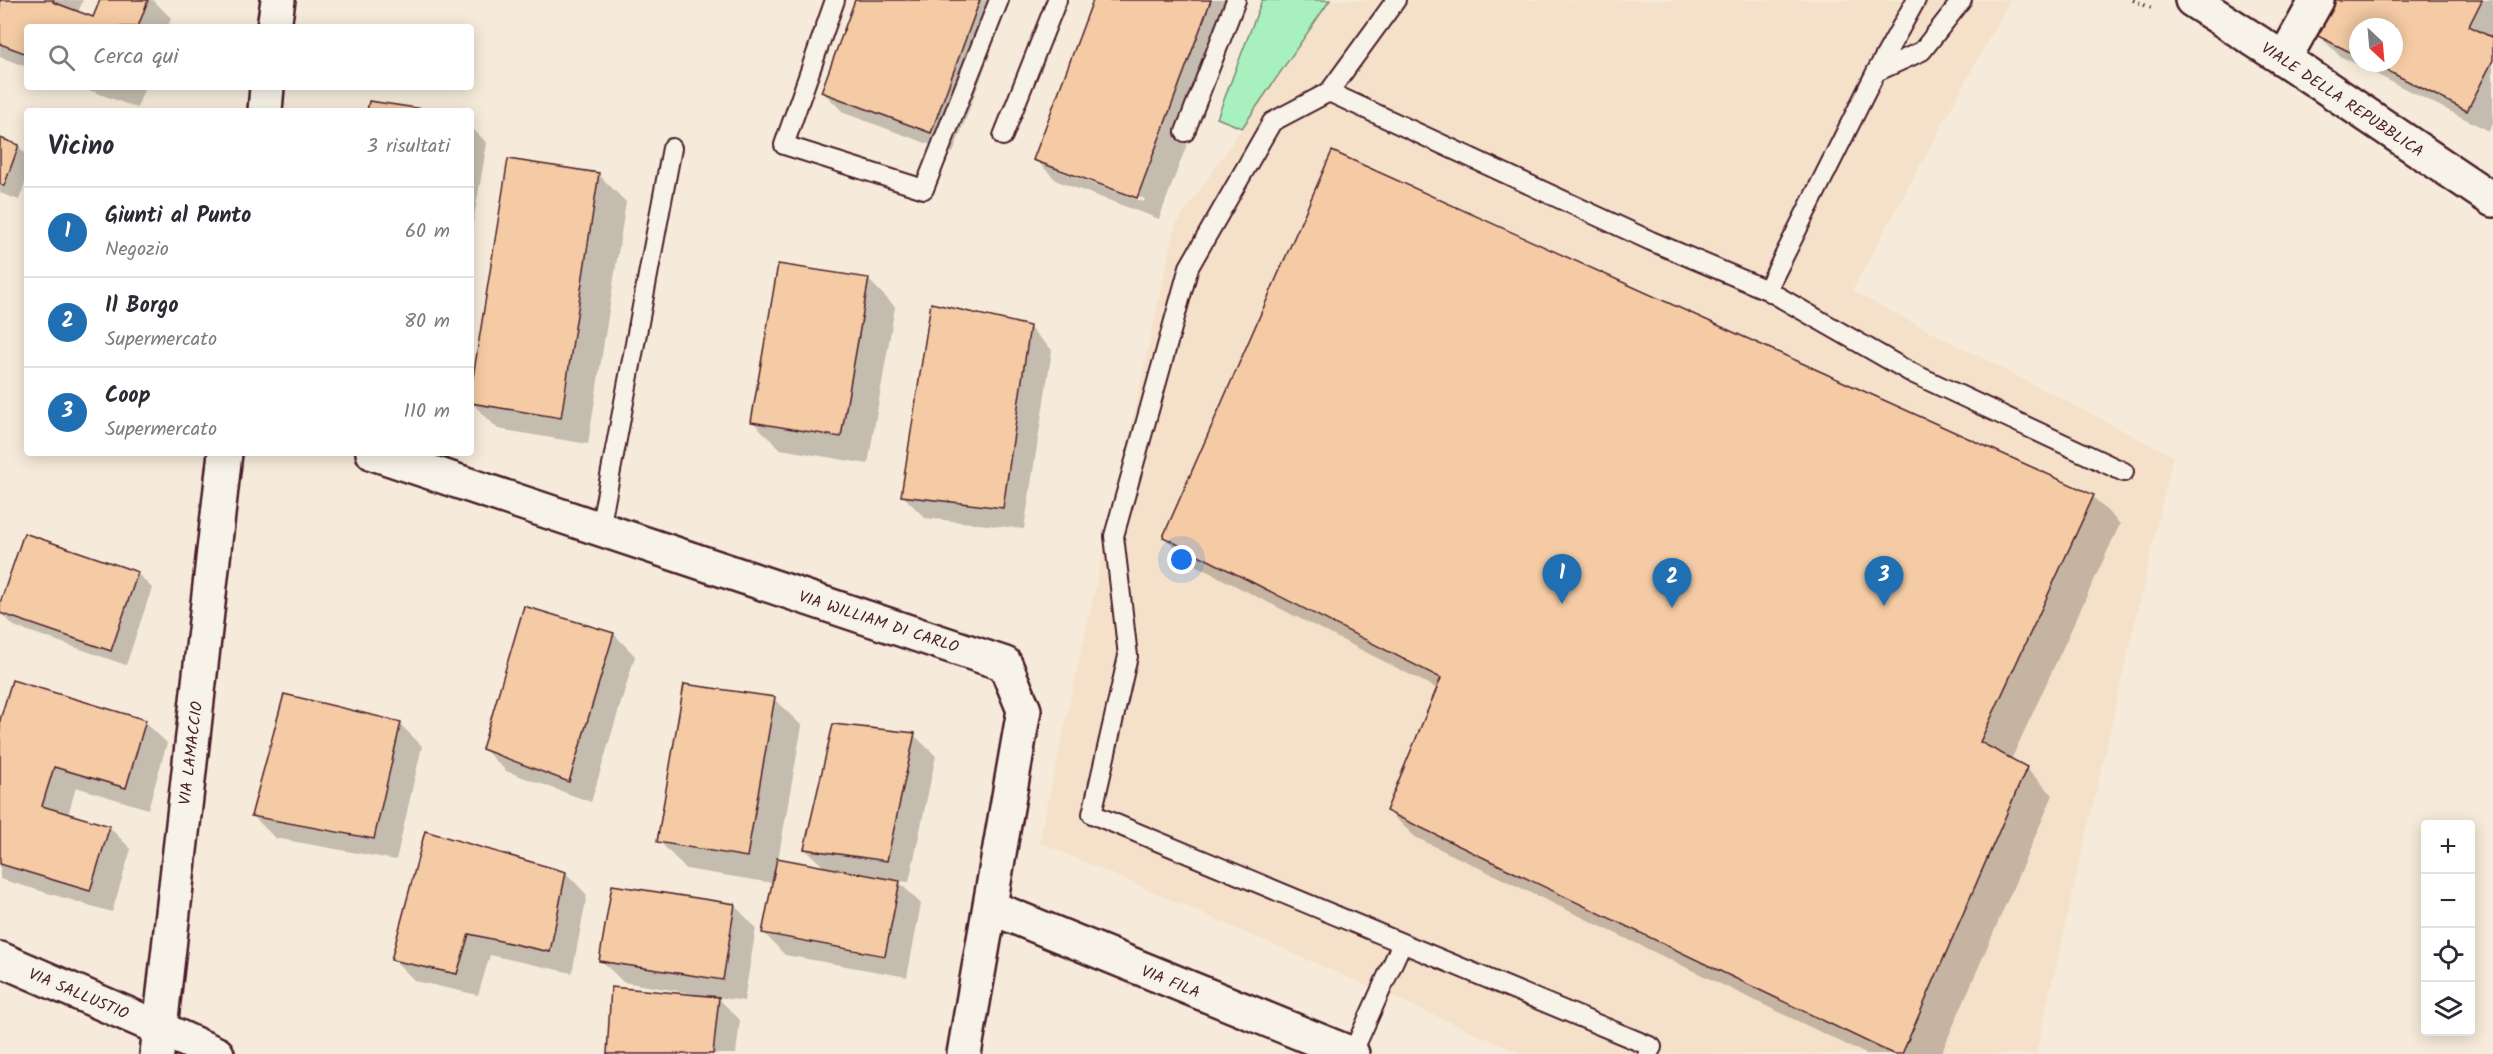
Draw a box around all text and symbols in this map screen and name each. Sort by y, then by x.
north arrow [2349,18,2403,72]
search box [24,24,474,90]
street label: VIALE DELLA REPUBBLICA [2256,36,2429,164]
text: Cerca qui [93,40,179,75]
icon: search [45,41,78,74]
text: Vicino [48,126,114,168]
text: 3 risultati [367,131,450,163]
text: Giunti al Punto [105,199,251,234]
text: 1 [64,216,71,248]
text: 60 m [405,216,450,248]
text: Negozio [105,234,169,266]
text: Il Borgo [105,289,178,324]
text: 2 [62,306,73,338]
text: 80 m [404,306,450,338]
text: Supermercato [105,324,217,356]
text: Coop [105,379,150,414]
text: 3 [62,396,73,428]
text: 110 m [404,396,450,428]
text: Supermercato [105,414,217,446]
your location [1167,545,1196,574]
pin: 1 [1542,554,1582,604]
pin: 3 [1864,556,1904,606]
pin: 2 [1652,558,1692,608]
street label: VIA WILLIAM DI CARLO [795,585,962,660]
street label: VIA LAMACCIO [173,700,210,807]
map controls [2421,820,2475,1036]
button: + [2421,820,2475,874]
button: − [2421,874,2475,928]
button: locate [2421,928,2475,982]
street label: VIA FILA [1137,959,1204,1006]
street label: VIA SALLUSTIO [24,962,133,1027]
button: layers [2421,982,2475,1036]

